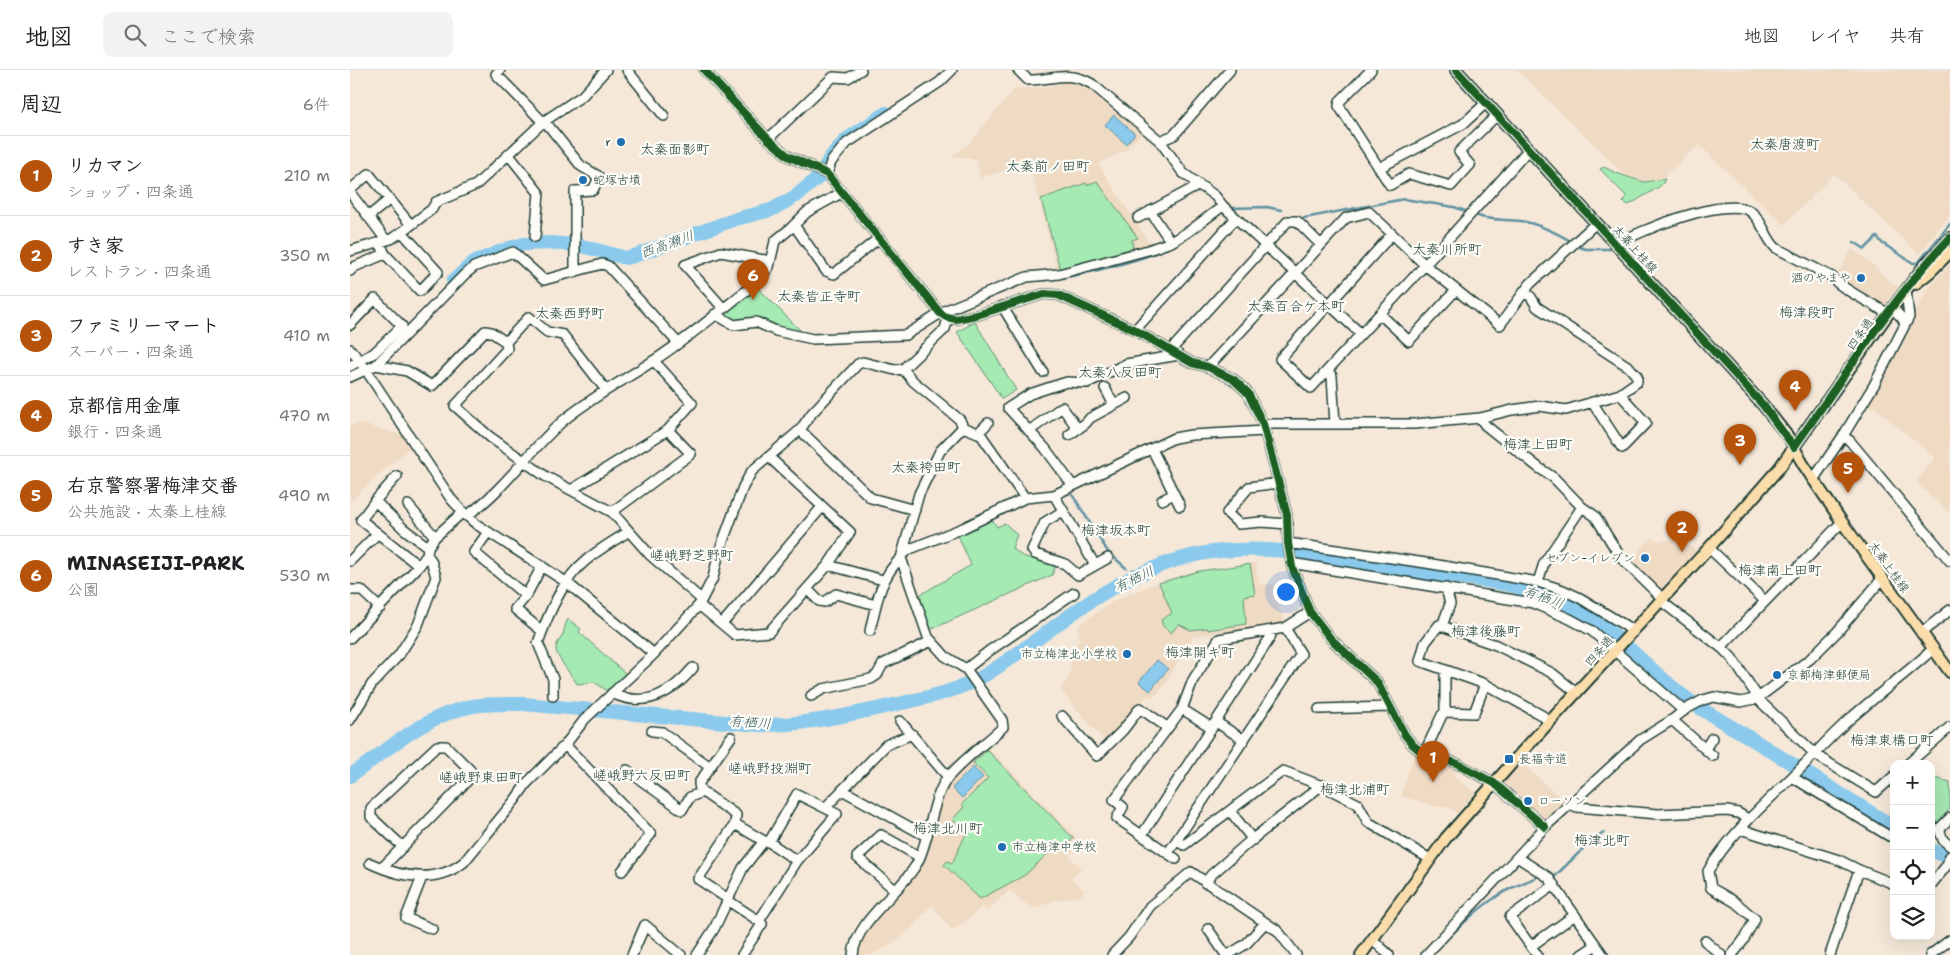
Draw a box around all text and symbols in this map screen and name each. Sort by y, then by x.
search box [103,12,453,57]
text: 地図 [25,21,73,53]
icon: search [121,21,149,49]
text: ここで検索 [161,24,256,49]
text: 地図 [1744,24,1780,48]
text: レイヤ [1808,24,1861,48]
text: 共有 [1889,24,1925,48]
text: 周辺 [20,90,62,118]
text: 6件 [303,94,330,115]
place label: r [605,134,611,150]
district label: 太秦唐渡町 [1750,135,1820,153]
marker: r [615,136,627,148]
district label: 太秦面影町 [640,140,710,158]
text: リカマン [67,153,143,178]
district label: 太秦前ノ田町 [1006,157,1090,175]
text: 1 [32,165,40,186]
text: 210 m [283,165,330,186]
place label: 蛇塚古墳 [593,172,641,188]
marker: 蛇塚古墳 [577,174,589,186]
text: ショップ · 四条通 [67,181,194,202]
street label: 太秦上桂線 [1609,221,1661,277]
water label: 西高瀬川 [638,226,696,262]
text: すき家 [67,233,124,258]
district label: 太秦川所町 [1412,240,1482,258]
text: 2 [30,245,42,266]
text: 350 m [279,245,330,266]
pin: 6 [737,259,769,300]
text: レストラン · 四条通 [67,261,212,282]
place label: 酒のやまや [1791,270,1851,286]
marker: 酒のやまや [1855,272,1867,284]
district label: 太秦皆正寺町 [777,287,861,305]
district label: 太秦百合ケ本町 [1247,297,1345,315]
district label: 梅津段町 [1779,303,1835,321]
district label: 太秦西野町 [535,304,605,322]
text: ファミリーマート [67,313,220,338]
street label: 四条通 [1843,315,1877,353]
text: 3 [30,325,42,346]
text: 410 m [283,325,330,346]
text: スーパー · 四条通 [67,341,194,362]
district label: 太秦八反田町 [1078,363,1162,381]
pin: 4 [1779,370,1811,411]
text: 京都信用金庫 [67,393,181,418]
text: 4 [30,405,42,426]
text: 470 m [279,405,330,426]
text: 銀行 · 四条通 [67,421,162,442]
pin: 3 [1724,424,1756,465]
district label: 梅津上田町 [1503,435,1573,453]
pin: 5 [1832,452,1864,493]
district label: 太秦袴田町 [891,458,961,476]
text: 右京警察署梅津交番 [67,473,238,498]
text: 5 [31,485,41,506]
text: 490 m [278,485,330,506]
text: 公共施設 · 太秦上桂線 [67,501,226,522]
pin: 2 [1666,511,1698,552]
district label: 梅津坂本町 [1081,521,1151,539]
street label: 太秦上桂線 [1865,538,1913,596]
district label: 嵯峨野芝野町 [650,546,734,564]
place label: セブン-イレブン [1545,550,1635,566]
text: MINASEIJI-PARK [67,551,244,576]
marker: セブン-イレブン [1639,552,1651,564]
district label: 梅津南上田町 [1738,561,1822,579]
water label: 有栖川 [1111,562,1157,596]
text: 6 [30,565,42,586]
text: 530 m [280,565,330,586]
text: 公園 [67,579,99,600]
your location [1273,579,1299,605]
water label: 有栖川 [1521,581,1567,613]
district label: 梅津後藤町 [1451,622,1521,640]
street label: 四条通 [1581,632,1617,670]
district label: 梅津開キ町 [1165,643,1235,661]
place label: 市立梅津北小学校 [1021,646,1117,662]
marker: 市立梅津北小学校 [1121,648,1133,660]
place label: 京都梅津郵便局 [1787,667,1871,683]
marker: 京都梅津郵便局 [1771,669,1783,681]
water label: 有栖川 [728,712,772,732]
district label: 梅津東構口町 [1850,731,1934,749]
pin: 1 [1417,741,1449,782]
place label: 長福寺道 [1519,751,1567,767]
marker: 長福寺道 [1503,753,1515,765]
district label: 嵯峨野投淵町 [728,759,812,777]
map controls [1890,760,1935,940]
button: + [1890,760,1935,805]
district label: 嵯峨野六反田町 [593,766,691,784]
district label: 嵯峨野東田町 [439,768,523,786]
district label: 梅津北浦町 [1320,780,1390,798]
place label: ローソン [1538,793,1586,809]
marker: ローソン [1522,795,1534,807]
button: − [1890,805,1935,850]
district label: 梅津北川町 [913,819,983,837]
district label: 梅津北町 [1574,831,1630,849]
place label: 市立梅津中学校 [1012,839,1096,855]
marker: 市立梅津中学校 [996,841,1008,853]
button: locate [1890,850,1935,895]
button: layers [1890,895,1935,940]

